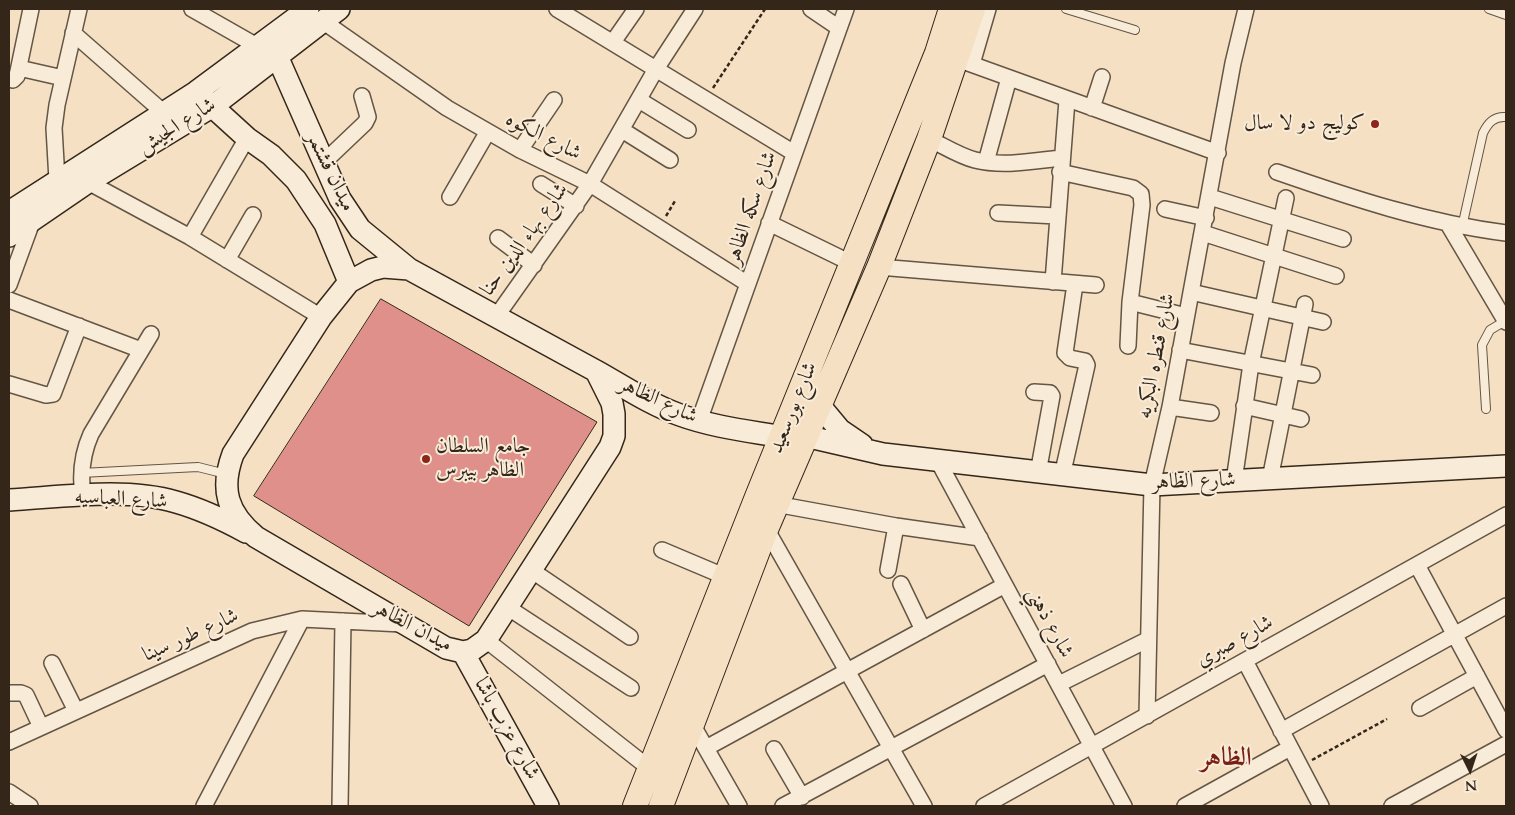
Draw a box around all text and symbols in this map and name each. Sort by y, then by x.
street label: شارع الجيش [133,93,221,161]
street label: شارع الكوه [501,107,585,167]
place label: كوليج دو لا سال [1244,111,1365,137]
marker: كوليج دو لا سال [1369,118,1381,130]
street label: ميدان قشتمر [300,128,360,216]
street label: شارع سكه الظاهر [721,148,783,268]
street label: شارع بهاء الدين حنا [476,179,574,301]
street label: شارع قنطره البكريه [1132,291,1182,421]
street label: شارع بورسعيد [764,359,824,457]
street label: شارع الظاهر [615,372,701,430]
place label: جامع السلطان الظاهر بيبرس [436,434,530,484]
marker: جامع السلطان الظاهر بيبرس [420,453,432,465]
street label: شارع الظاهر [1152,468,1236,496]
street label: شارع العباسيه [74,485,168,515]
street label: شارع ذهني [1020,583,1078,663]
street label: ميدان الظاهر [368,596,456,658]
street label: شارع طور سينا [139,604,243,668]
street label: شارع صبري [1192,611,1278,673]
street label: شارع عزب باشا [468,674,544,784]
district label: الظاهر [1200,743,1252,775]
north arrow [1445,745,1495,795]
text: N [1464,776,1478,795]

